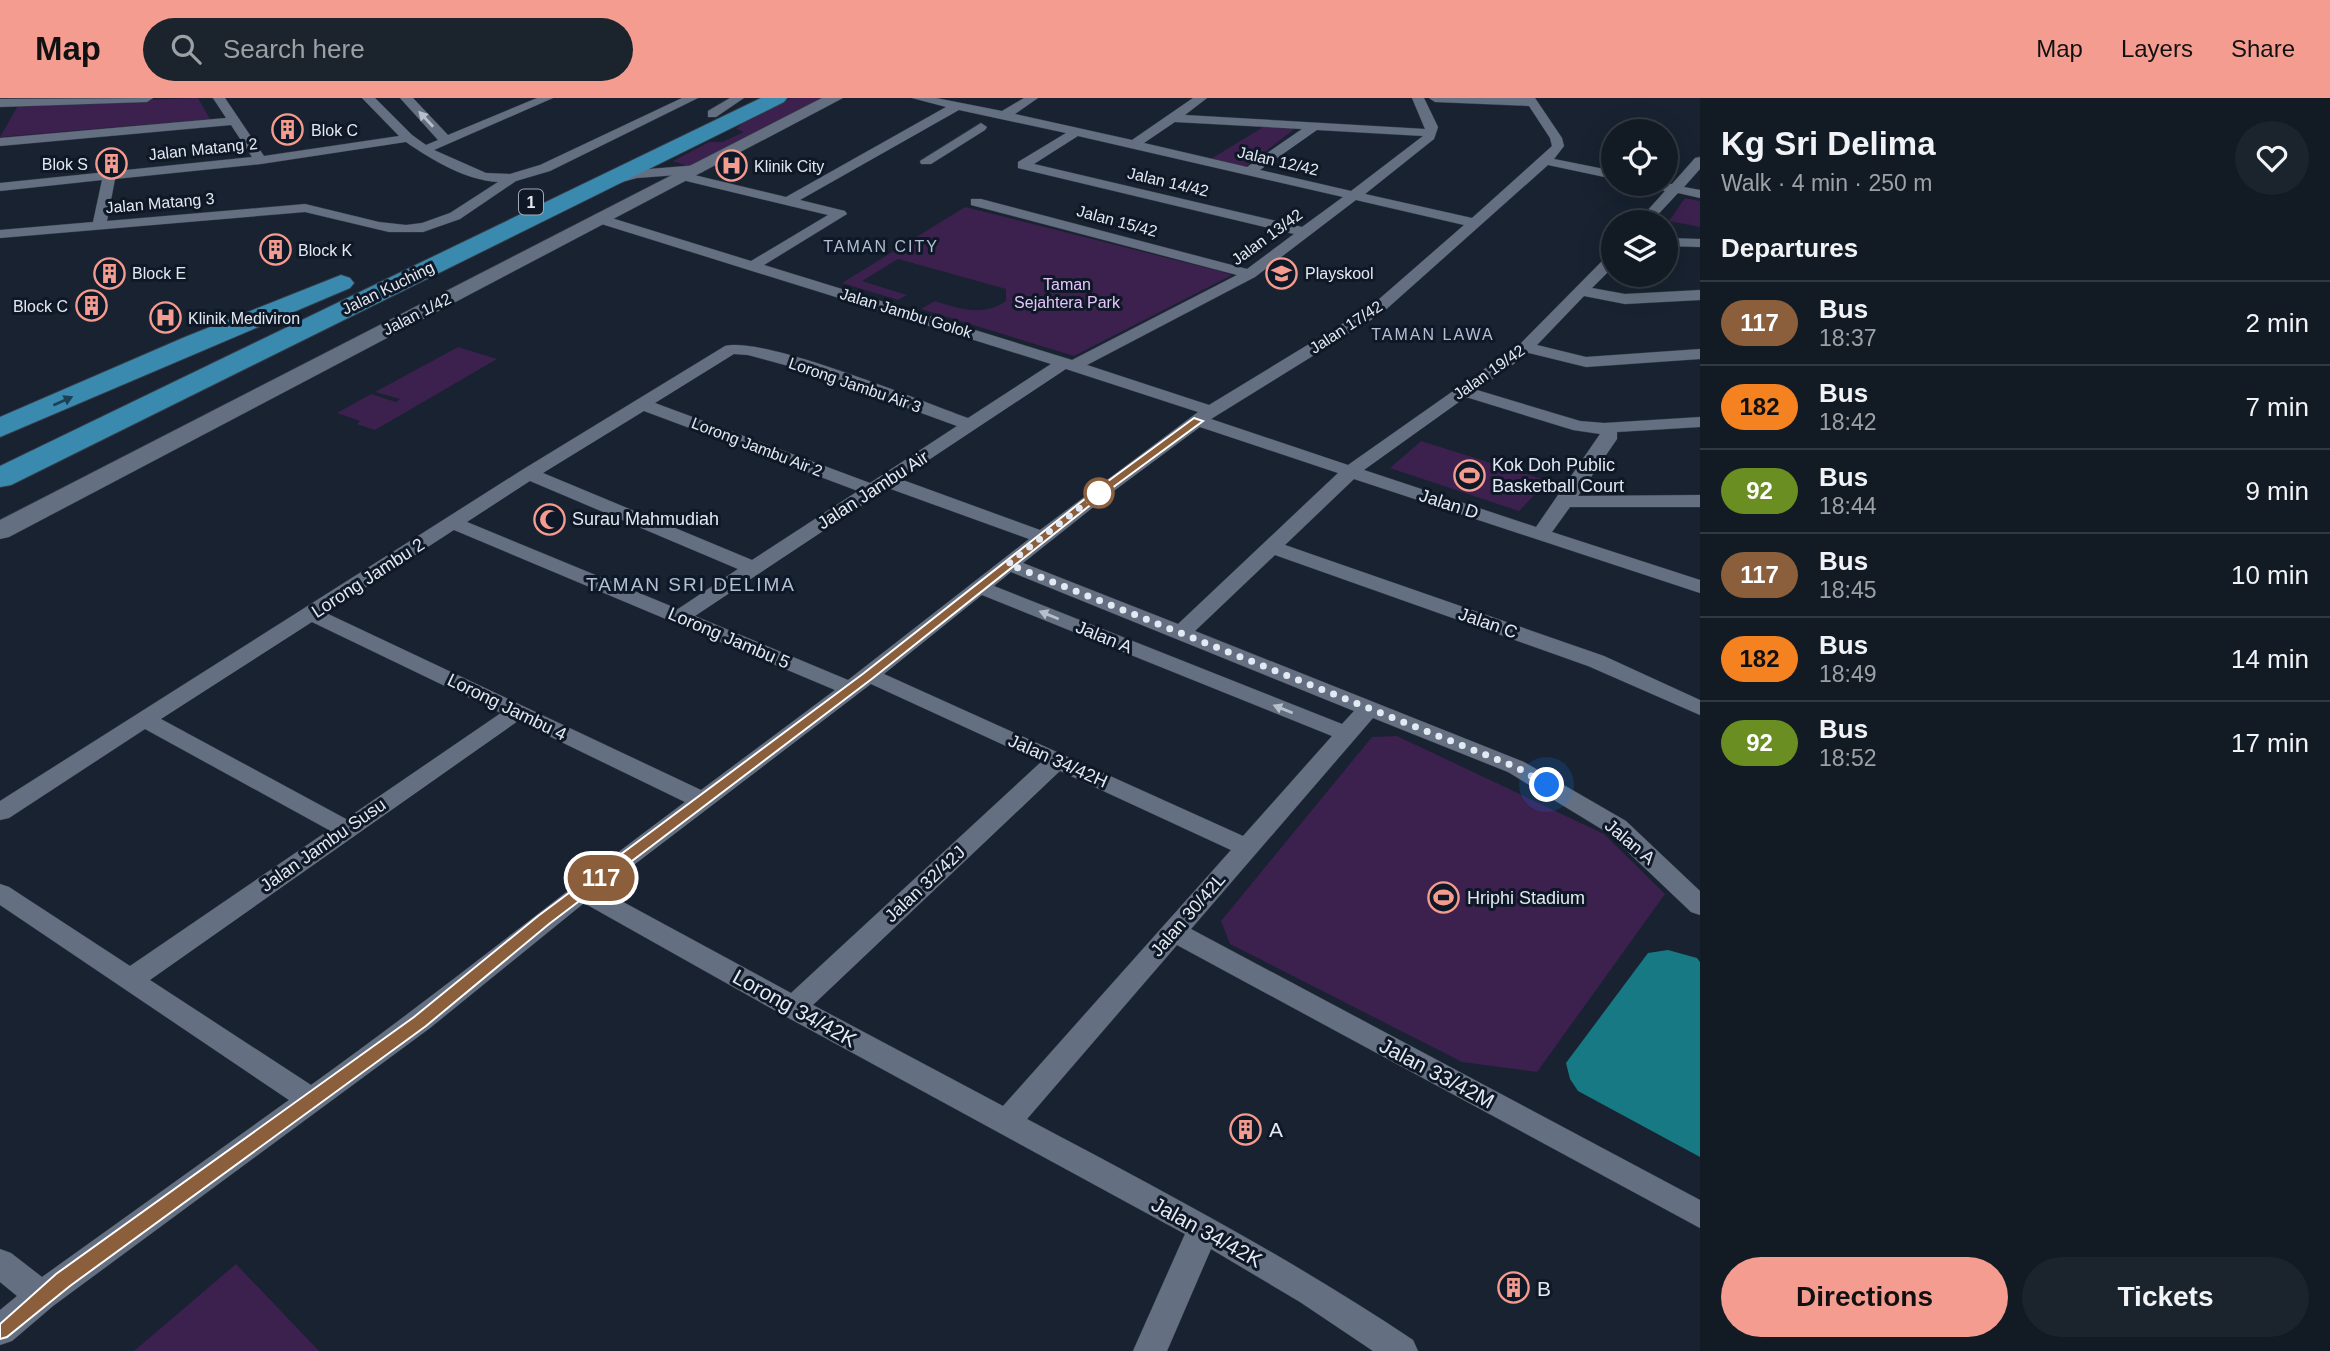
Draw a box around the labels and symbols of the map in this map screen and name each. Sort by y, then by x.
one-way arrow [418,111,435,128]
building icon: Blok C [271,113,305,147]
place label: Blok C [311,122,358,139]
street label: Jalan Matang 2 [148,135,258,163]
street label: Jalan 12/42 [1236,143,1320,179]
building icon: Blok S [94,147,128,181]
hospital icon: Klinik City [714,149,748,183]
place label: Blok S [42,156,88,173]
place label: Klinik City [754,158,824,175]
street label: Jalan 14/42 [1126,164,1210,200]
street label: Jalan Matang 3 [105,190,215,216]
road number: 1 [519,190,543,214]
street label: Jalan 15/42 [1075,202,1159,240]
street label: Jalan 13/42 [1229,206,1306,268]
building icon: Block K [258,233,292,267]
district label: TAMAN CITY [823,238,939,255]
place label: Block K [298,242,353,259]
building icon: Block E [92,256,126,290]
school or university icon: Playskool [1265,256,1299,290]
street label: Jalan Kuching [339,258,437,318]
place label: Block E [132,265,186,282]
place label: Playskool [1305,265,1373,282]
park label: Taman Sejahtera Park [1014,276,1121,311]
street label: Jalan Jambu Golok [838,285,975,341]
building icon: Block C [74,289,108,323]
street label: Jalan 1/42 [380,290,454,338]
street label: Jalan 17/42 [1307,297,1385,357]
place label: Block C [13,298,68,315]
hospital icon: Klinik Mediviron [148,301,182,335]
place label: Klinik Mediviron [188,310,300,327]
district label: TAMAN LAWA [1371,326,1495,343]
street label: Jalan 19/42 [1450,341,1528,403]
street label: Lorong Jambu Air 3 [787,354,923,416]
one-way arrow [52,395,73,406]
street label: Lorong Jambu Air 2 [689,414,825,480]
street label: Jalan Jambu Air [814,447,932,533]
place label: Kok Doh Public Basketball Court [1492,455,1624,496]
sports icon: Kok Doh Public Basketball Court [1452,458,1486,492]
unlabelled marker [1084,478,1114,508]
street label: Jalan D [1417,485,1481,523]
mosque icon: Surau Mahmudiah [532,502,566,536]
place label: Surau Mahmudiah [572,509,719,529]
street label: Lorong Jambu 2 [308,534,428,622]
district label: TAMAN SRI DELIMA [586,574,796,595]
street label: Lorong Jambu 5 [665,603,793,673]
street label: Jalan C [1456,604,1520,642]
one-way arrow [1038,610,1059,621]
street label: Jalan A [1073,617,1135,657]
street label: Lorong Jambu 4 [444,669,570,745]
one-way arrow [1272,703,1293,714]
street label: Jalan 34/42H [1005,730,1111,792]
your location [1529,767,1564,802]
street label: Jalan Jambu Susu [257,794,389,896]
street label: Jalan A [1601,815,1659,869]
street label: Jalan 32/42J [881,842,969,926]
line badge: 117 [561,855,641,901]
street label: Jalan 30/42L [1147,870,1229,960]
sports icon: Hriphi Stadium [1427,881,1461,915]
place label: Hriphi Stadium [1467,888,1585,908]
street label: Lorong 34/42K [729,965,861,1051]
street label: Jalan 33/42M [1376,1033,1498,1113]
building icon: A [1229,1112,1263,1146]
place label: A [1269,1118,1283,1141]
street label: Jalan 34/42K [1148,1192,1266,1272]
building icon: B [1497,1271,1531,1305]
place label: B [1537,1277,1551,1300]

